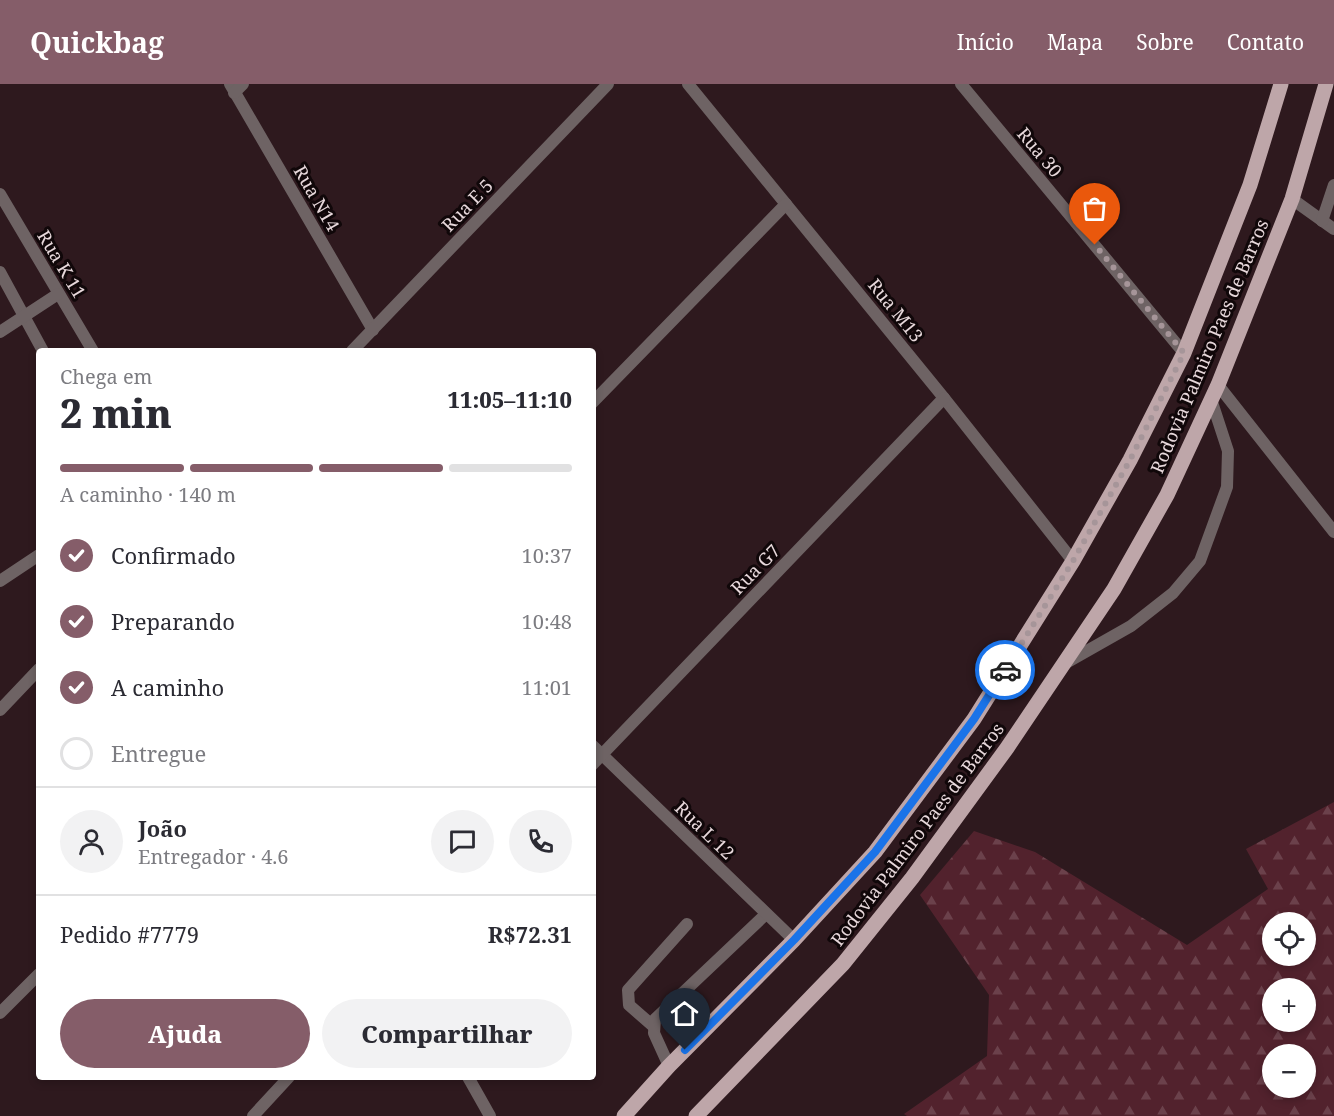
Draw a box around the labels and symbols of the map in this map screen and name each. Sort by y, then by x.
street label: Rua 30 [1012,122,1068,182]
street label: Rua N14 [289,161,345,235]
street label: Rua E 5 [436,174,498,236]
pin [1069,183,1120,245]
street label: Rodovia Palmiro Paes de Barros [1144,215,1274,477]
street label: Rua K 11 [32,225,92,303]
street label: Rua M13 [863,273,929,347]
street label: Rua G7 [725,539,785,599]
courier [975,640,1035,700]
street label: Rodovia Palmiro Paes de Barros [825,717,1009,951]
street label: Rua L 12 [670,796,740,864]
pin [659,988,710,1050]

